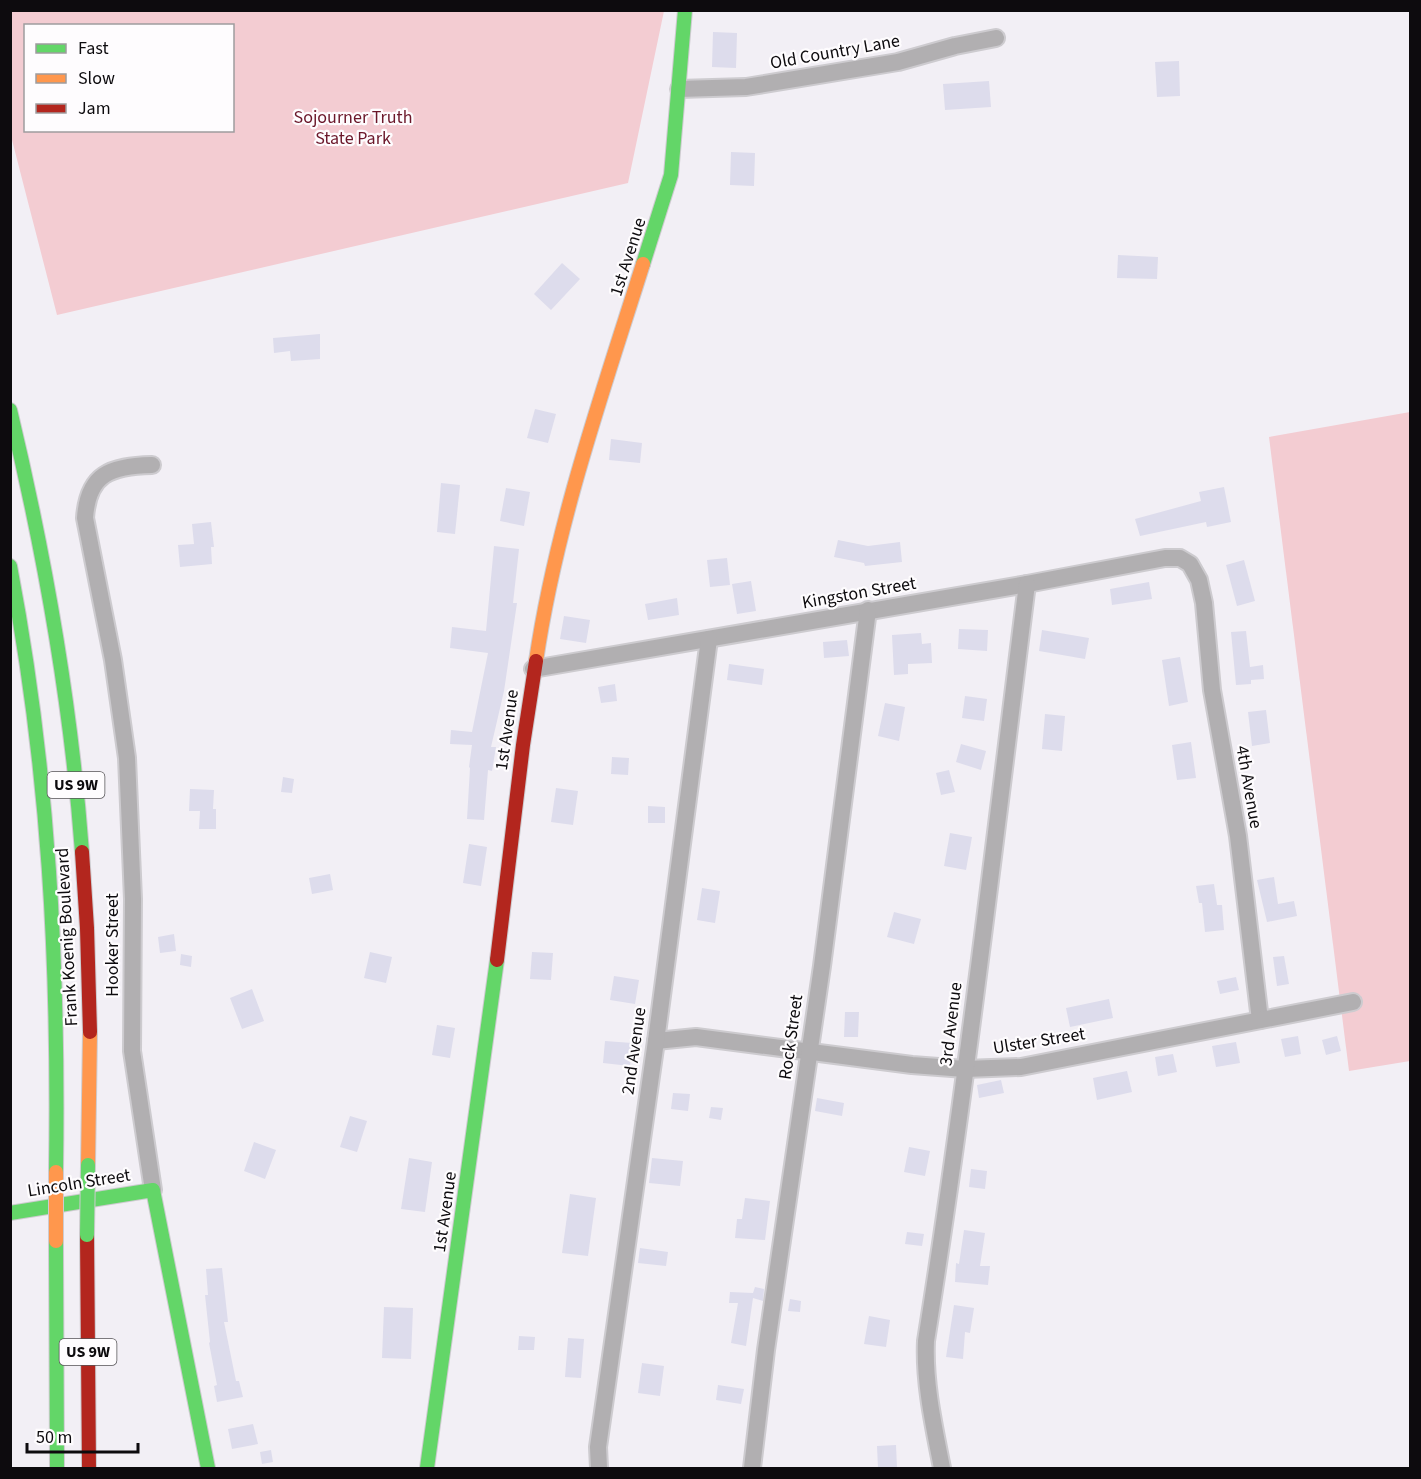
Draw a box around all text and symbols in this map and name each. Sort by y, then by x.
legend [24,24,234,132]
street label: Old Country Lane [768,28,902,76]
text: Fast [78,36,109,61]
text: Slow [78,66,115,91]
text: Jam [78,96,111,121]
park label: Sojourner Truth State Park [294,105,412,151]
street label: 1st Avenue [604,214,652,300]
street label: Kingston Street [800,571,918,615]
street label: 1st Avenue [489,688,525,772]
street label: 4th Avenue [1229,744,1269,831]
road number: US 9W [48,772,104,798]
street label: Frank Koenig Boulevard [50,847,84,1027]
street label: Hooker Street [100,893,125,997]
street label: 3rd Avenue [933,981,969,1067]
street label: Rock Street [773,993,809,1081]
street label: 2nd Avenue [616,1006,653,1096]
street label: Ulster Street [991,1021,1087,1061]
street label: Lincoln Street [26,1163,132,1203]
street label: 1st Avenue [427,1170,463,1254]
road number: US 9W [60,1339,116,1365]
scale bar [27,1416,138,1454]
text: 50 m [36,1425,72,1450]

